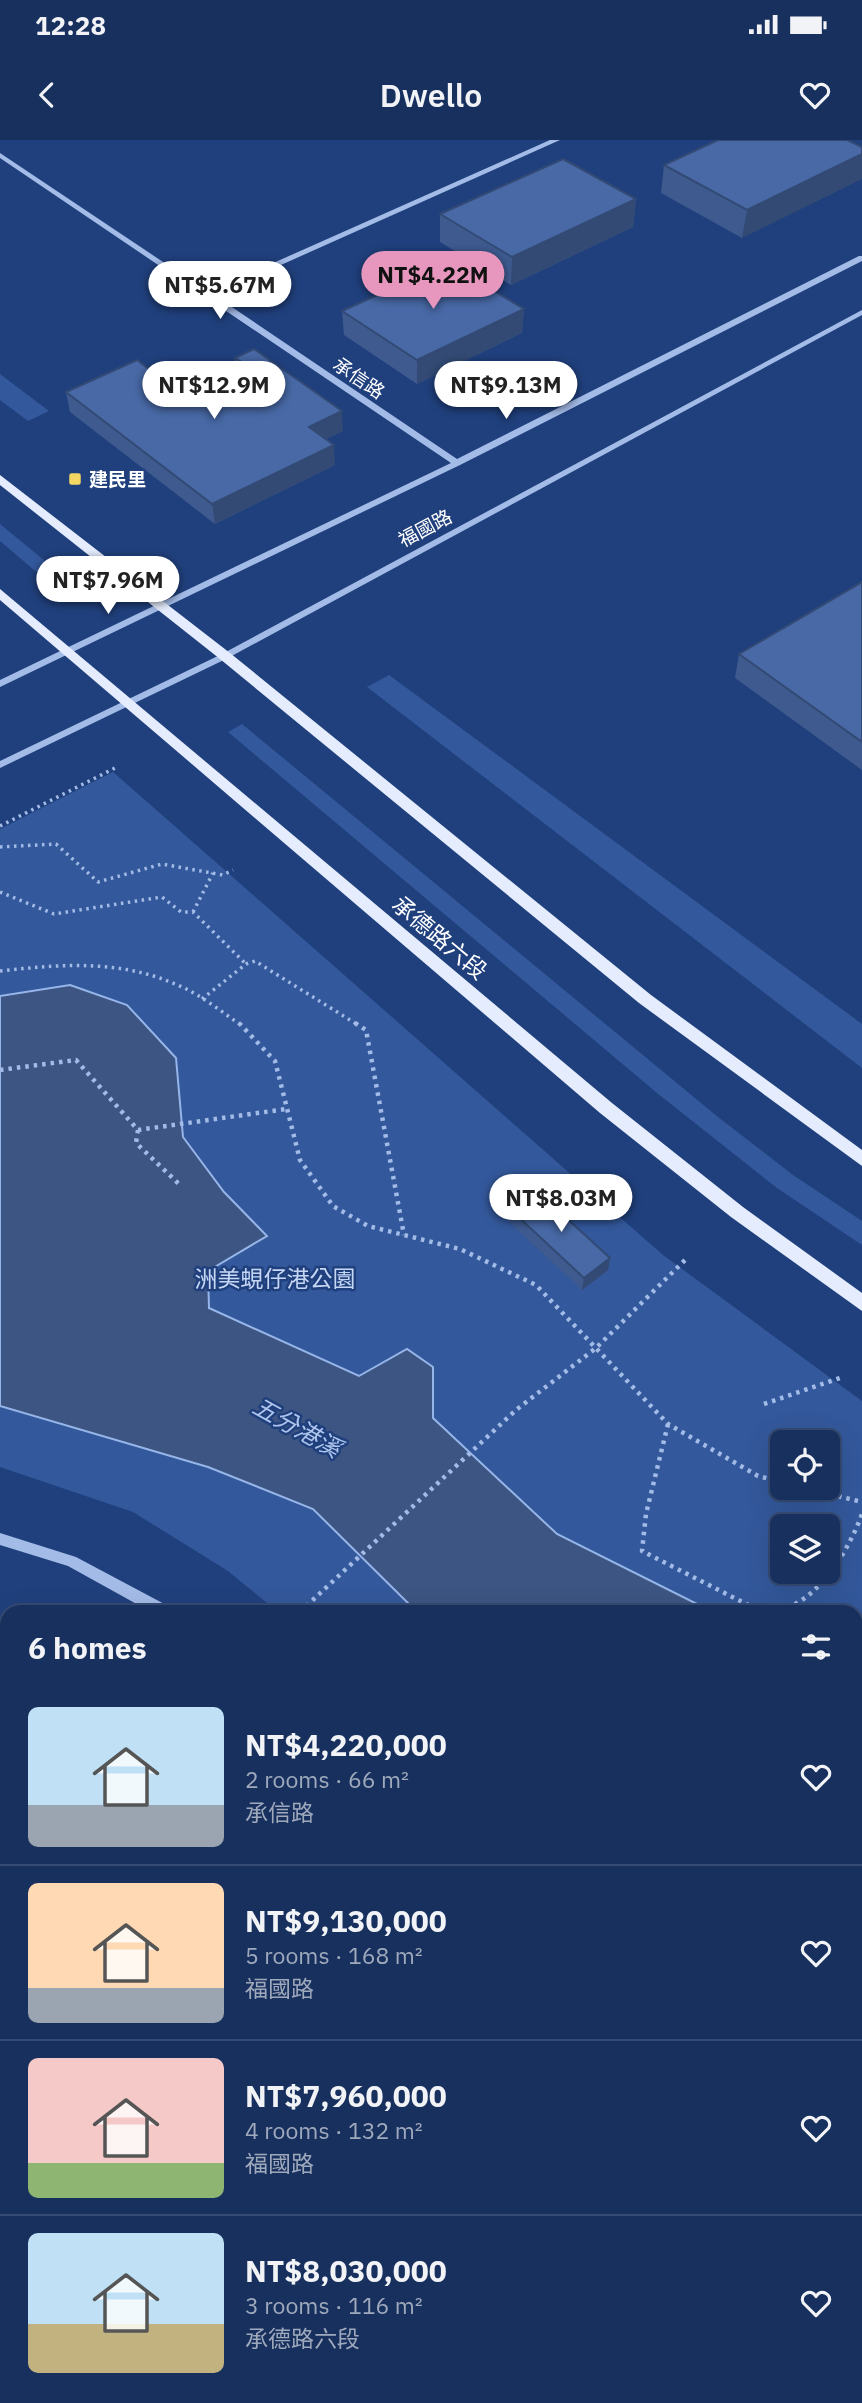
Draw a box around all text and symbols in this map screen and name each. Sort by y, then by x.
text: 12:28 [35,8,106,42]
text: Dwello [380,74,482,116]
icon: back [28,76,66,114]
icon: heart [796,76,834,114]
pin: NT$4.22M [361,251,505,311]
text: NT$4.22M [377,259,489,289]
pin: NT$5.67M [148,262,292,321]
text: NT$5.67M [164,269,276,299]
street label: 承信路 [329,352,389,404]
pin: NT$12.9M [142,362,286,421]
pin: NT$9.13M [434,362,578,421]
text: NT$12.9M [158,369,270,399]
text: NT$9.13M [450,369,562,399]
place label: 建民里 [89,467,146,491]
marker: 建民里 [67,471,83,487]
street label: 福國路 [394,504,456,552]
pin: NT$7.96M [36,556,180,616]
text: NT$7.96M [52,564,164,594]
street label: 承德路六段 [386,889,494,985]
pin: NT$8.03M [489,1174,633,1234]
text: NT$8.03M [505,1182,617,1212]
park label: 洲美蜆仔港公園 [195,1263,356,1293]
water label: 五分港溪 [247,1390,349,1466]
map controls [770,1430,840,1584]
button: locate [770,1430,840,1500]
button: layers [770,1514,840,1584]
text: 6 homes [28,1628,147,1667]
icon: filters [797,1628,835,1666]
text: NT$4,220,000 [245,1725,447,1764]
icon: home [84,1735,168,1819]
icon: heart [797,1758,835,1796]
text: 2 rooms · 66 m² [245,1764,409,1794]
text: 承信路 [245,1797,314,1827]
text: NT$9,130,000 [245,1901,447,1940]
icon: home [84,1911,168,1995]
icon: heart [797,1934,835,1972]
text: 5 rooms · 168 m² [245,1940,423,1970]
text: 福國路 [245,1973,314,2003]
text: NT$7,960,000 [245,2076,447,2115]
icon: home [84,2086,168,2170]
icon: heart [797,2109,835,2147]
text: 4 rooms · 132 m² [245,2115,423,2145]
text: 福國路 [245,2148,314,2178]
text: NT$8,030,000 [245,2251,447,2290]
icon: home [84,2261,168,2345]
icon: heart [797,2284,835,2322]
text: 3 rooms · 116 m² [245,2290,423,2320]
text: 承德路六段 [245,2323,360,2353]

